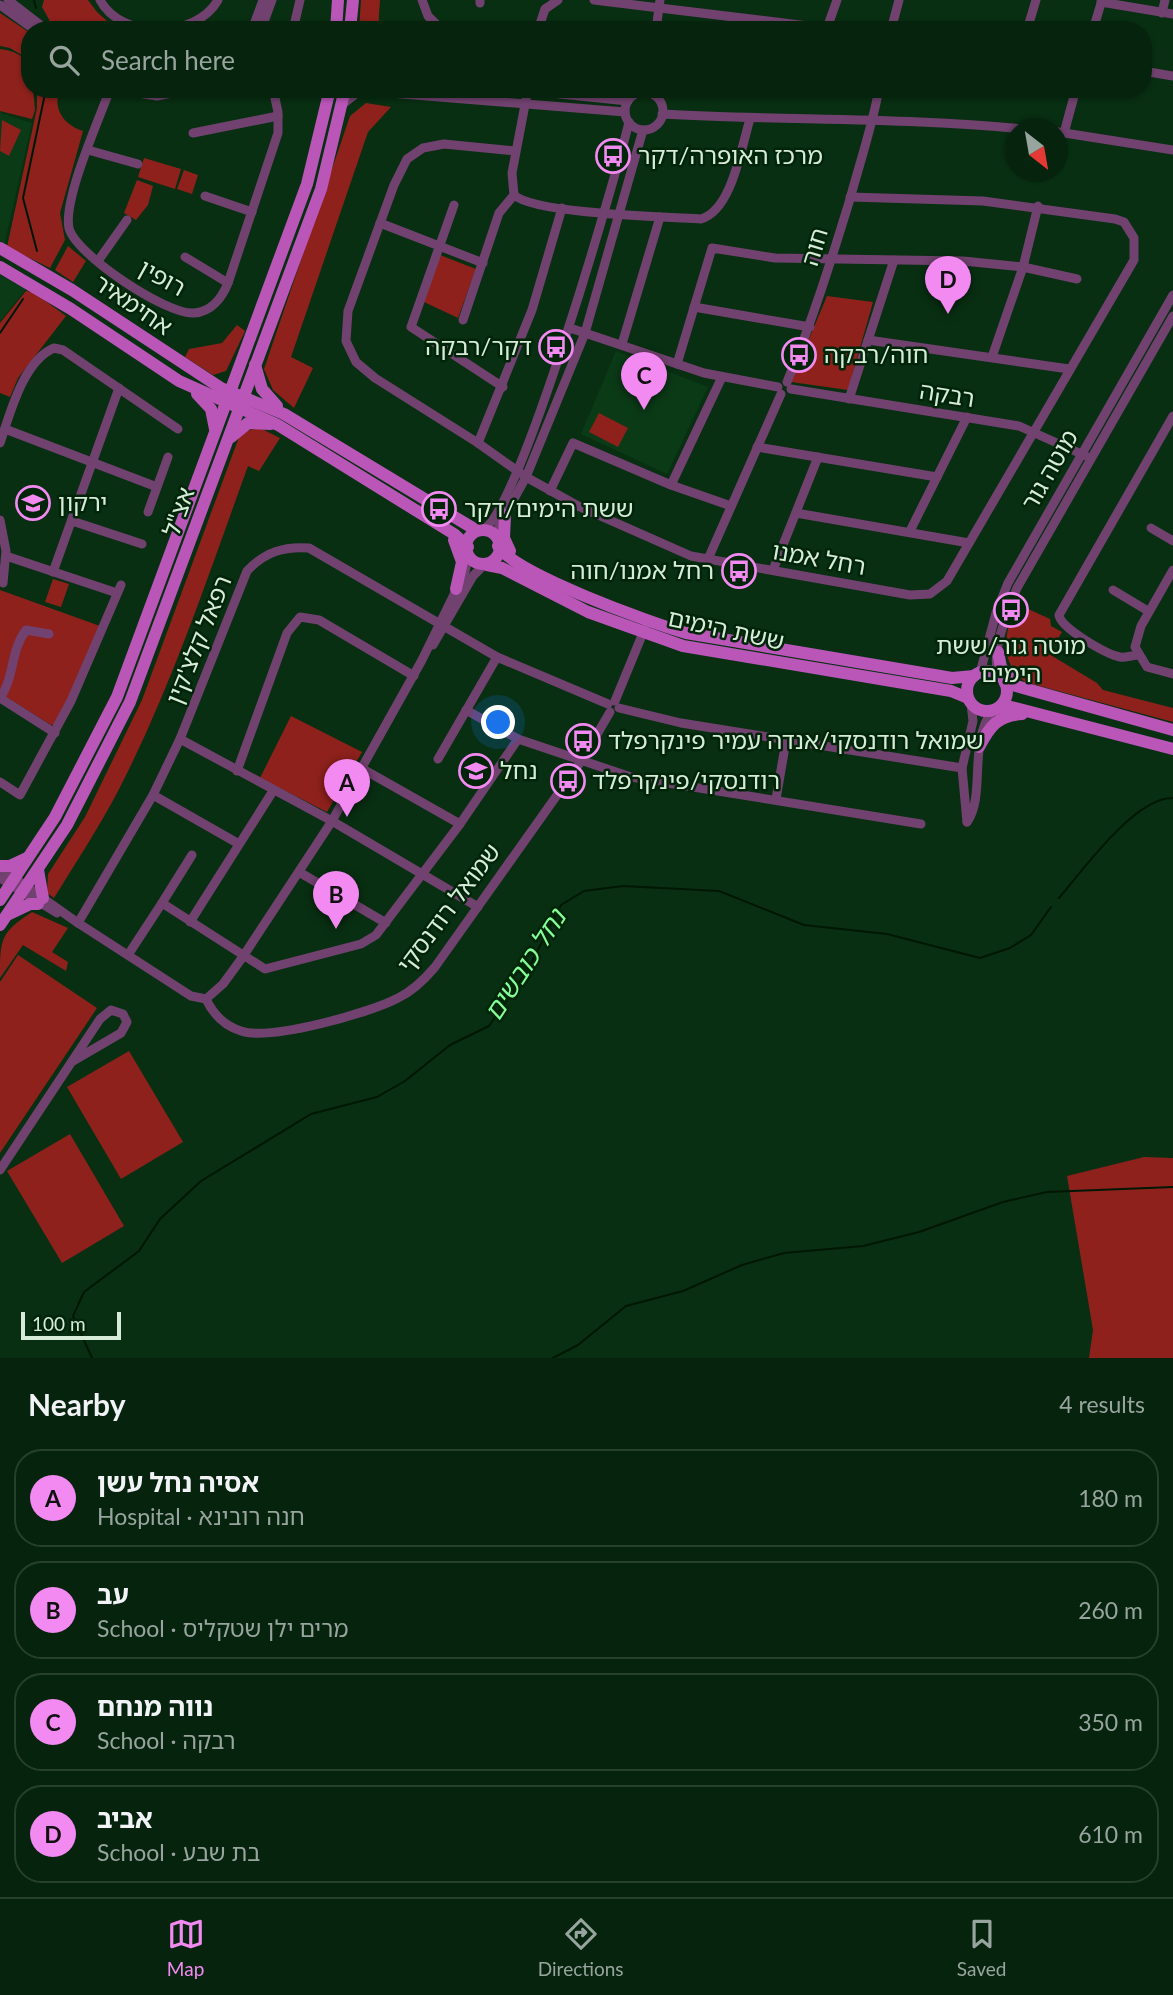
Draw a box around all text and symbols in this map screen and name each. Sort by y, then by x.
search box [21,21,1152,98]
icon: search [45,41,83,79]
text: Search here [101,44,235,76]
north arrow [1005,119,1068,182]
bus stop icon: מרכז האופרה/דקר [594,137,632,175]
place label: מרכז האופרה/דקר [638,140,823,169]
street label: חוה [794,224,833,269]
street label: רופין [134,252,191,301]
pin: D [925,256,971,314]
street label: אחימאיר [89,267,178,340]
bus stop icon: דקר/רבקה [537,328,575,366]
place label: דקר/רבקה [425,331,532,360]
bus stop icon: חוה/רבקה [780,336,818,374]
place label: חוה/רבקה [824,339,928,368]
pin: C [621,352,667,410]
street label: רבקה [918,375,977,412]
street label: מוטה גור [1014,424,1083,514]
street label: אצ"ל [155,483,200,540]
school or university icon: ירקון [14,484,52,522]
place label: ירקון [58,487,107,516]
bus stop icon: ששת הימים/דקר [420,490,458,528]
place label: ששת הימים/דקר [464,493,634,522]
street label: רחל אמנו [770,535,868,580]
bus stop icon: רחל אמנו/חוה [720,552,758,590]
place label: רחל אמנו/חוה [571,555,714,584]
street label: רפאל קלצ'קין [159,571,237,708]
bus stop icon: מוטה גור/ששת הימים [992,591,1030,629]
street label: ששת הימים [665,602,787,655]
place label: מוטה גור/ששת הימים [936,630,1086,687]
your location [481,705,515,739]
bus stop icon: שמואל רודנסקי/אנדה עמיר פינקרפלד [564,722,602,760]
place label: שמואל רודנסקי/אנדה עמיר פינקרפלד [608,725,984,754]
school or university icon: נחל [457,752,495,790]
place label: נחל [500,755,538,784]
pin: A [324,759,370,817]
bus stop icon: רודנסקי/פינקרפלד [549,762,587,800]
place label: רודנסקי/פינקרפלד [592,765,780,794]
street label: שמואל רודנסקי [390,837,506,977]
pin: B [313,871,359,929]
water label: נחל כובשים [476,901,573,1026]
scale bar [21,1309,121,1341]
text: 100 m [32,1312,86,1335]
text: Nearby [28,1386,126,1422]
text: 4 results [1059,1390,1145,1418]
text: אסיה נחל עשן [97,1466,259,1498]
text: A [45,1484,61,1512]
text: 180 m [1078,1484,1143,1512]
text: Hospital · חנה רובינא [97,1502,305,1530]
text: עב [97,1578,129,1610]
text: B [45,1596,61,1624]
text: 260 m [1078,1596,1143,1624]
text: School · מרים ילן שטקליס [97,1614,348,1642]
text: נווה מנחם [97,1690,213,1722]
text: C [45,1708,61,1736]
text: 350 m [1078,1708,1143,1736]
text: School · רבקה [97,1726,236,1754]
text: אביב [97,1802,153,1834]
text: D [44,1820,62,1848]
text: 610 m [1078,1820,1143,1848]
text: School · בת שבע [97,1838,260,1866]
tab: Map [167,1915,205,1980]
tab: Directions [538,1915,624,1980]
tab: Saved [957,1915,1006,1980]

